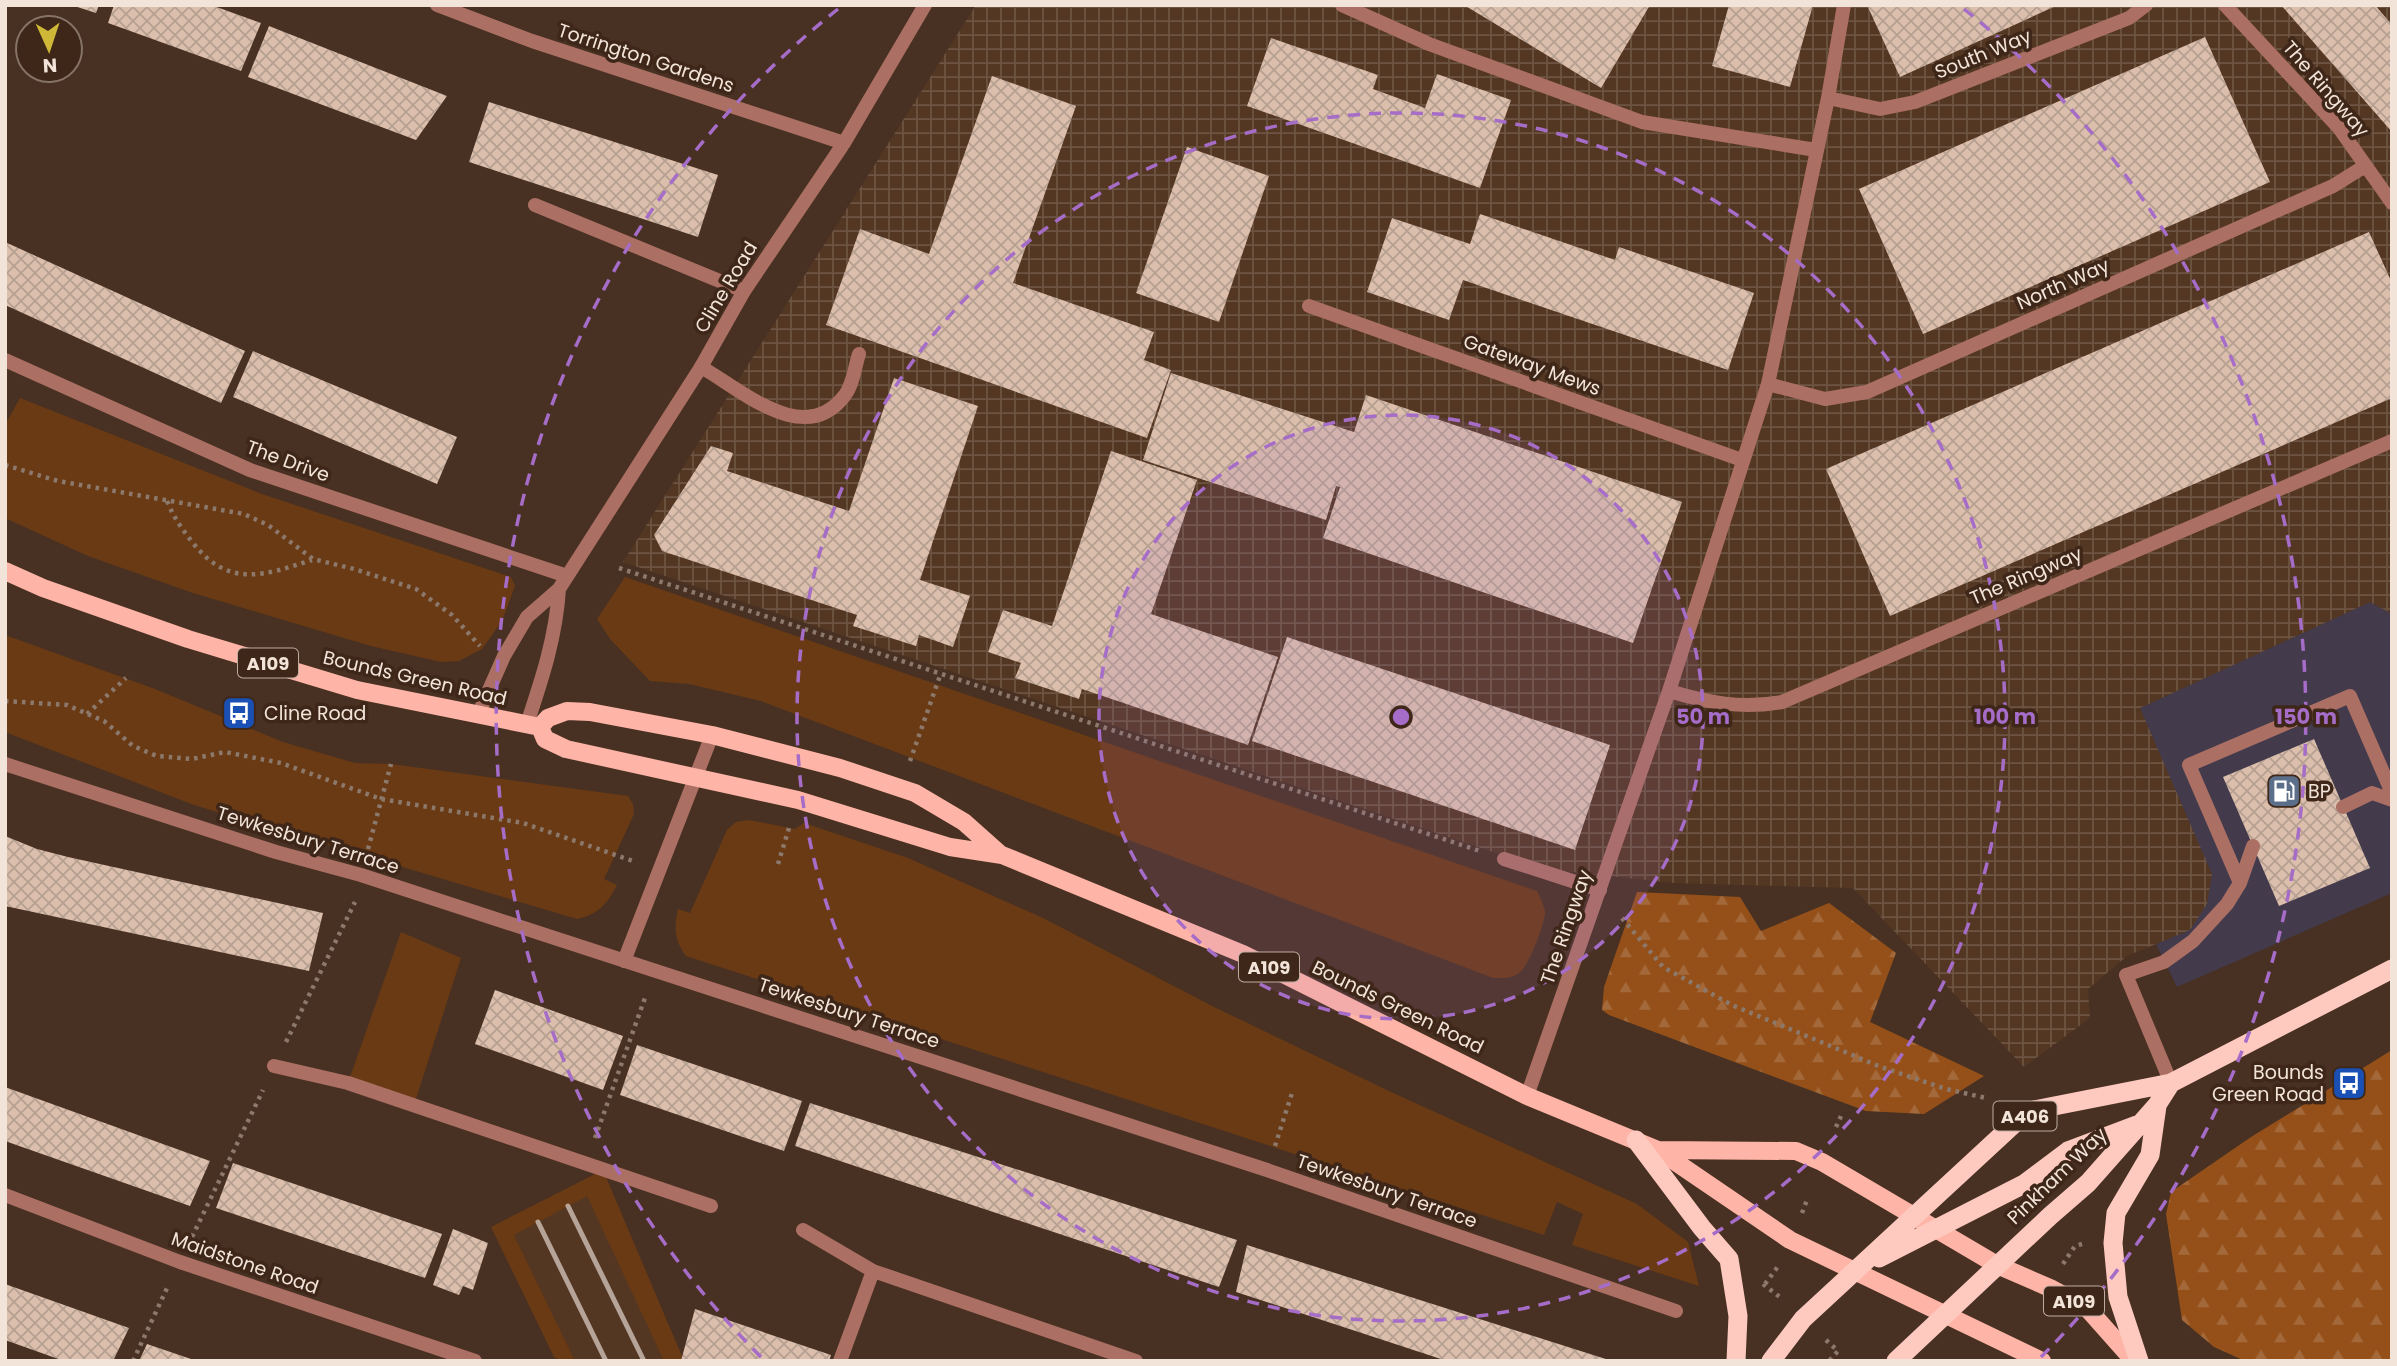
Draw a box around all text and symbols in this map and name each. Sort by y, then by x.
north arrow [14,14,84,84]
street label: Torrington Gardens [554,17,738,99]
street label: South Way [1931,22,2035,86]
street label: The Ringway [2277,35,2376,143]
text: N [42,52,58,79]
street label: Cline Road [688,236,764,338]
street label: North Way [2012,251,2114,316]
street label: Gateway Mews [1460,328,1604,402]
street label: The Drive [243,433,333,489]
street label: The Ringway [1966,540,2087,612]
street label: Bounds Green Road [320,644,510,712]
road number: A109 [238,648,298,678]
bus stop icon: Cline Road [220,694,258,732]
place label: Cline Road [264,700,366,727]
text: 50 m [1676,702,1730,731]
text: 100 m [1974,702,2036,731]
text: 150 m [2275,702,2337,731]
centre of rings [1389,705,1413,729]
fuel station icon: BP [2265,772,2303,810]
place label: BP [2308,778,2331,805]
street label: Tewkesbury Terrace [214,799,402,881]
street label: The Ringway [1534,866,1598,988]
road number: A109 [1239,952,1299,982]
street label: Bounds Green Road [1308,954,1488,1060]
street label: Tewkesbury Terrace [755,971,943,1055]
place label: Bounds Green Road [2212,1059,2324,1108]
bus stop icon: Bounds Green Road [2330,1064,2368,1102]
road number: A406 [1994,1101,2056,1130]
street label: Pinkham Way [2001,1121,2113,1231]
street label: Tewkesbury Terrace [1293,1147,1481,1235]
street label: Maidstone Road [168,1225,322,1301]
road number: A109 [2044,1286,2104,1316]

